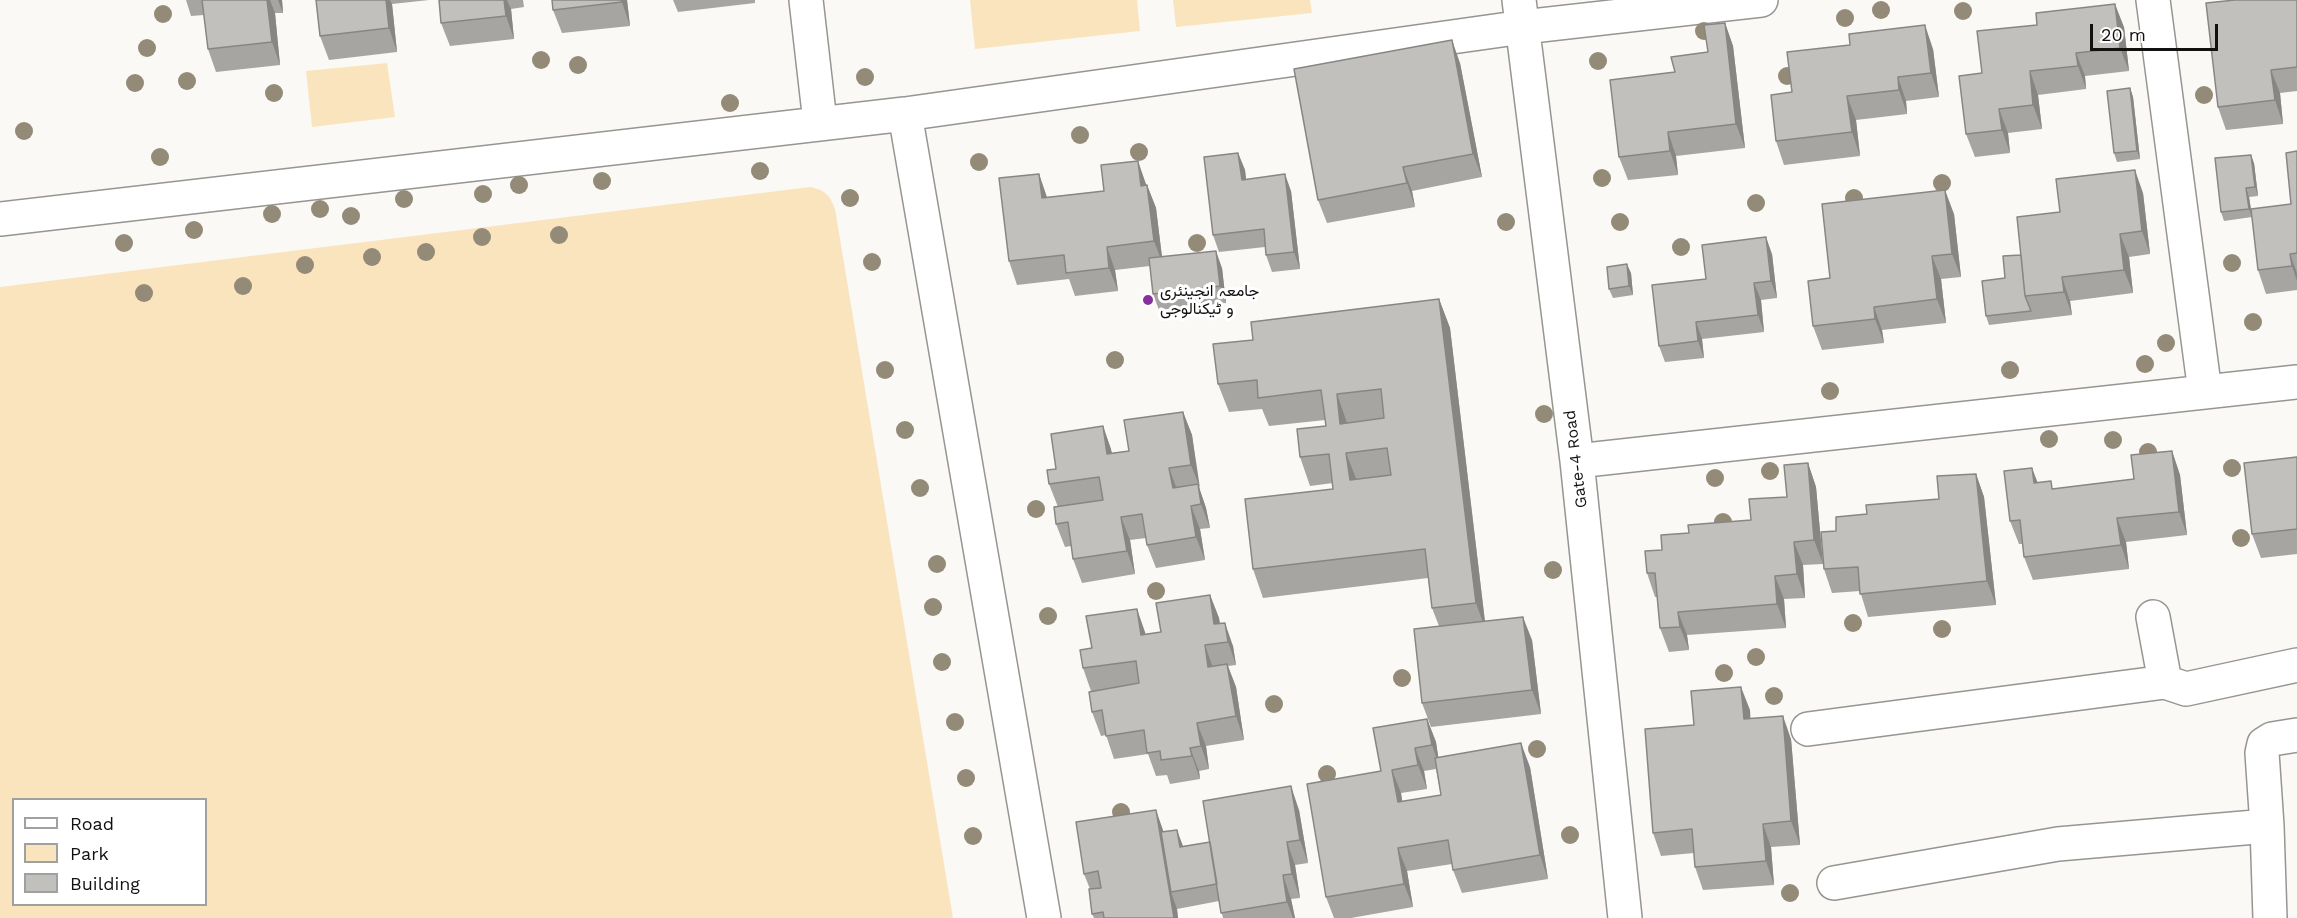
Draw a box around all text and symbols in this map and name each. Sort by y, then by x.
scale bar [2093,12,2220,50]
text: 20 m [2101,24,2146,45]
place label: جامعہ انجینئری و ٹیکنالوجی [1160,281,1259,319]
marker: جامعہ انجینئری و ٹیکنالوجی [1141,293,1155,307]
street label: Gate-4 Road [1560,409,1592,509]
legend [12,798,207,906]
text: Road [70,813,114,834]
text: Park [70,843,109,864]
text: Building [70,873,140,894]

